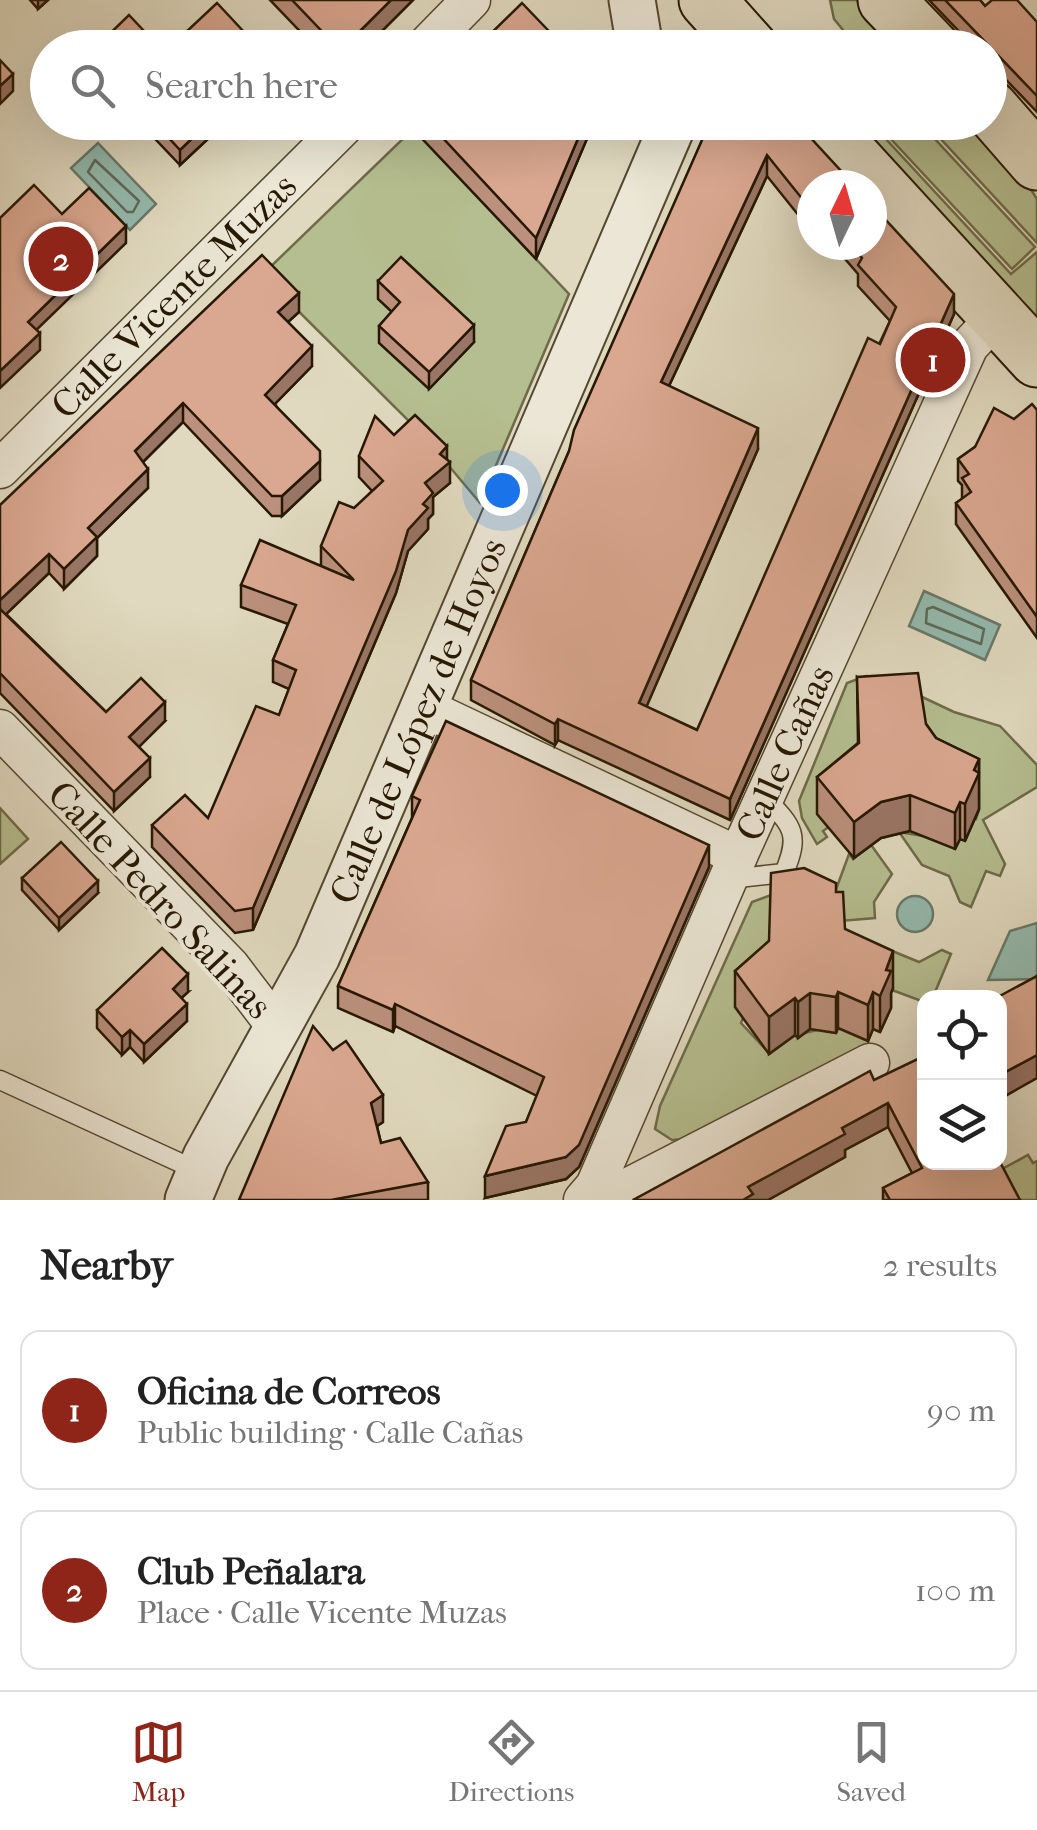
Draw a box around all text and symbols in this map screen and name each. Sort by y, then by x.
search box [30,30,1007,140]
icon: search [65,58,120,113]
text: Search here [145,63,338,108]
street label: Calle Vicente Muzas [42,164,306,428]
north arrow [797,170,887,260]
pin: 2 [28,222,94,296]
pin: 1 [900,322,966,398]
your location [477,465,528,516]
street label: Calle de López de Hoyos [320,531,516,911]
street label: Calle Cañas [726,658,844,848]
street label: Calle Pedro Salinas [38,772,282,1028]
map controls [917,990,1007,1170]
button: locate [917,990,1007,1080]
button: layers [917,1080,1007,1170]
text: Nearby [40,1241,172,1290]
text: 2 results [883,1247,997,1284]
text: Oficina de Correos [137,1369,440,1414]
text: 1 [69,1392,80,1429]
text: 90 m [927,1392,995,1429]
text: Public building · Calle Cañas [137,1414,523,1451]
text: Club Peñalara [137,1549,365,1594]
text: 2 [66,1572,83,1609]
text: 100 m [915,1572,995,1609]
text: Place · Calle Vicente Muzas [137,1594,507,1631]
tab: Map [131,1715,186,1808]
tab: Directions [448,1715,574,1808]
tab: Saved [836,1715,906,1808]

